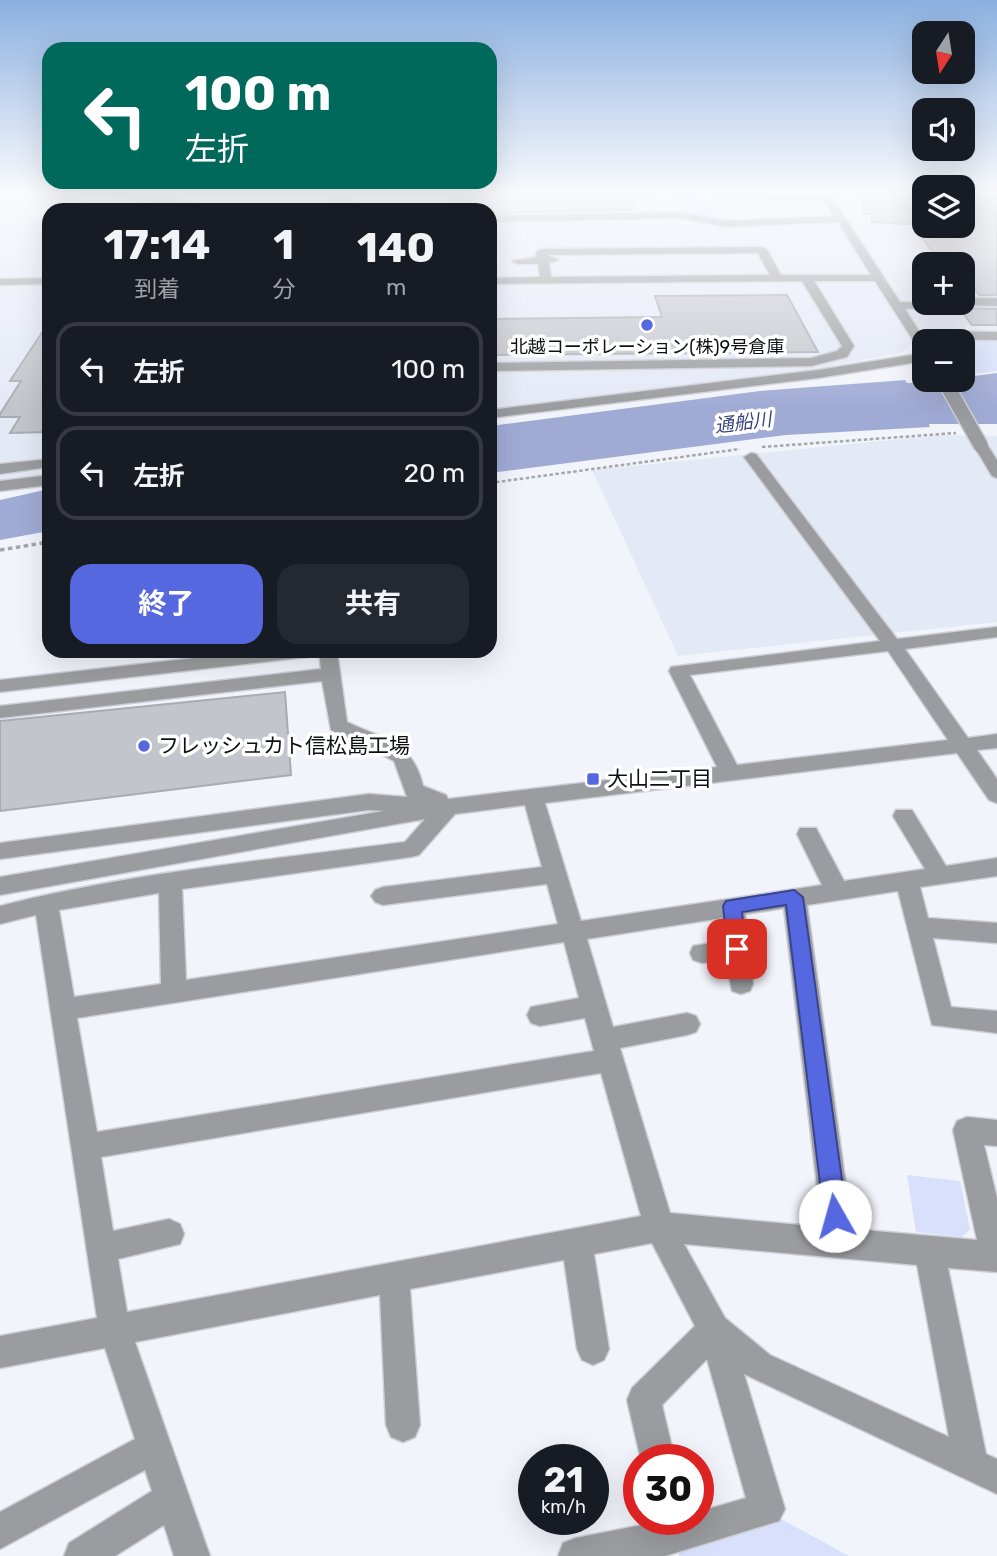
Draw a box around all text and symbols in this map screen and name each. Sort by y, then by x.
north arrow [912,21,975,84]
map controls [912,21,975,392]
text: 100 m [185,64,331,122]
icon: left [70,70,161,161]
button: sound [912,98,975,161]
text: 左折 [185,130,249,168]
button: layers [912,175,975,238]
text: 17:14 [104,220,211,270]
text: 1 [273,220,294,270]
text: 140 [357,223,435,273]
button: + [912,252,975,315]
text: m [386,273,406,301]
text: 到着 [134,275,180,303]
text: 分 [272,275,295,303]
marker: 北越コーポレーション(株)9号倉庫 [639,317,655,333]
button: − [912,329,975,392]
place label: 北越コーポレーション(株)9号倉庫 [510,336,784,358]
icon: left [74,350,112,388]
text: 100 m [391,354,465,385]
text: 左折 [133,357,185,388]
water label: 通船川 [713,407,775,437]
icon: left [74,454,112,492]
text: 20 m [404,458,465,489]
text: 左折 [133,461,185,492]
button: 終了 [70,564,263,644]
button: 共有 [277,564,469,644]
place label: フレッシュカト信松島工場 [158,733,410,758]
marker: フレッシュカト信松島工場 [136,738,152,754]
place label: 大山二丁目 [607,766,712,791]
marker: 大山二丁目 [585,771,601,787]
pin [707,919,767,979]
icon: arrive [718,930,756,968]
position arrow [798,1179,872,1253]
speed limit sign: 30 [623,1444,714,1535]
text: 21 [543,1459,584,1501]
text: km/h [541,1496,586,1518]

